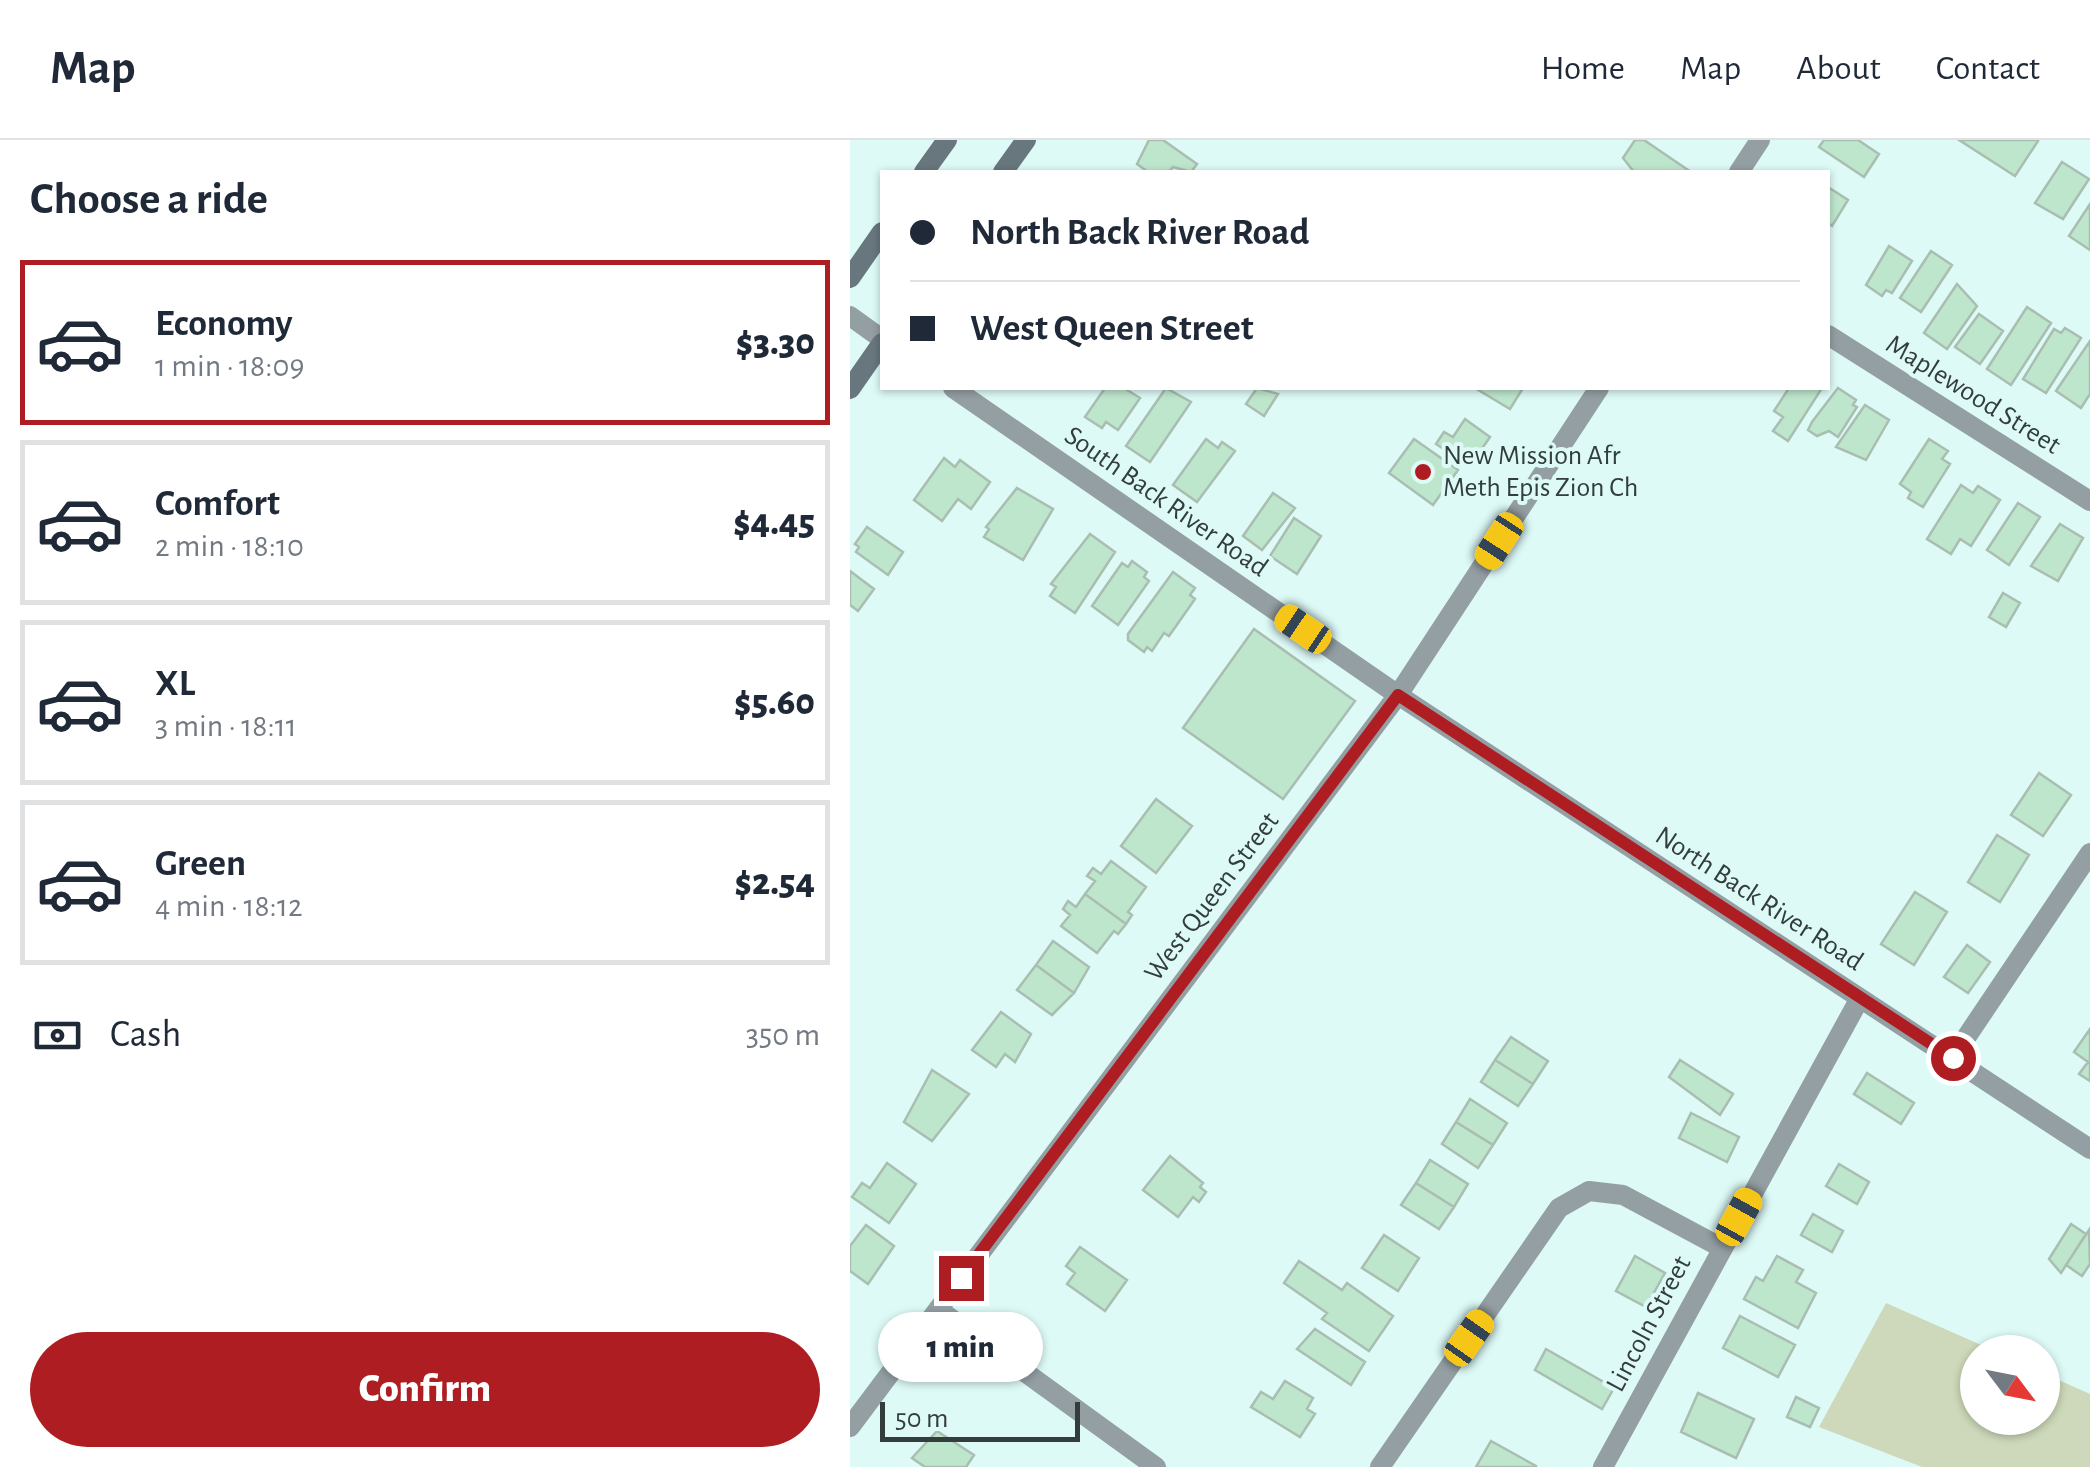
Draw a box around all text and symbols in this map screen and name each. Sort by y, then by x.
text: Map [50,45,136,93]
text: Home [1541,51,1625,86]
text: Map [1680,51,1741,86]
text: About [1796,51,1881,86]
text: Contact [1936,51,2040,86]
text: Choose a ride [30,177,268,222]
text: North Back River Road [970,214,1310,252]
icon: car [35,298,125,388]
text: Economy [155,305,293,343]
text: West Queen Street [970,310,1254,348]
text: $3.30 [736,324,815,362]
street label: Maplewood Street [1881,330,2065,460]
text: 1 min · 18:09 [155,350,304,382]
street label: South Back River Road [1059,421,1273,583]
place label: New Mission Afr Meth Epis Zion Ch [1443,442,1638,502]
marker: New Mission Afr Meth Epis Zion Ch [1412,461,1434,483]
icon: car [35,478,125,568]
text: Comfort [155,485,280,523]
text: $4.45 [733,504,815,542]
car [1470,508,1528,574]
text: 2 min · 18:10 [155,530,304,562]
car [1270,600,1336,658]
icon: car [35,658,125,748]
text: XL [155,665,195,703]
text: $5.60 [734,684,815,722]
text: 3 min · 18:11 [155,710,297,742]
street label: West Queen Street [1140,807,1284,987]
street label: North Back River Road [1650,822,1868,976]
icon: car [35,838,125,928]
text: Green [155,845,246,883]
text: $2.54 [735,864,815,902]
text: 4 min · 18:12 [155,890,303,922]
icon: cash [30,1008,85,1063]
text: Cash [110,1016,181,1054]
text: 350 m [746,1019,820,1051]
route start [1931,1036,1976,1081]
car [1711,1183,1767,1251]
street label: Lincoln Street [1602,1251,1696,1396]
route end [939,1256,984,1301]
car [1440,1305,1498,1371]
callout: 1 min [878,1313,1044,1383]
text: 1 min [926,1331,995,1363]
button: Confirm [30,1332,820,1447]
north arrow [1960,1335,2060,1435]
map controls [1960,1335,2060,1435]
scale bar [880,1397,1080,1442]
text: 50 m [895,1405,949,1433]

